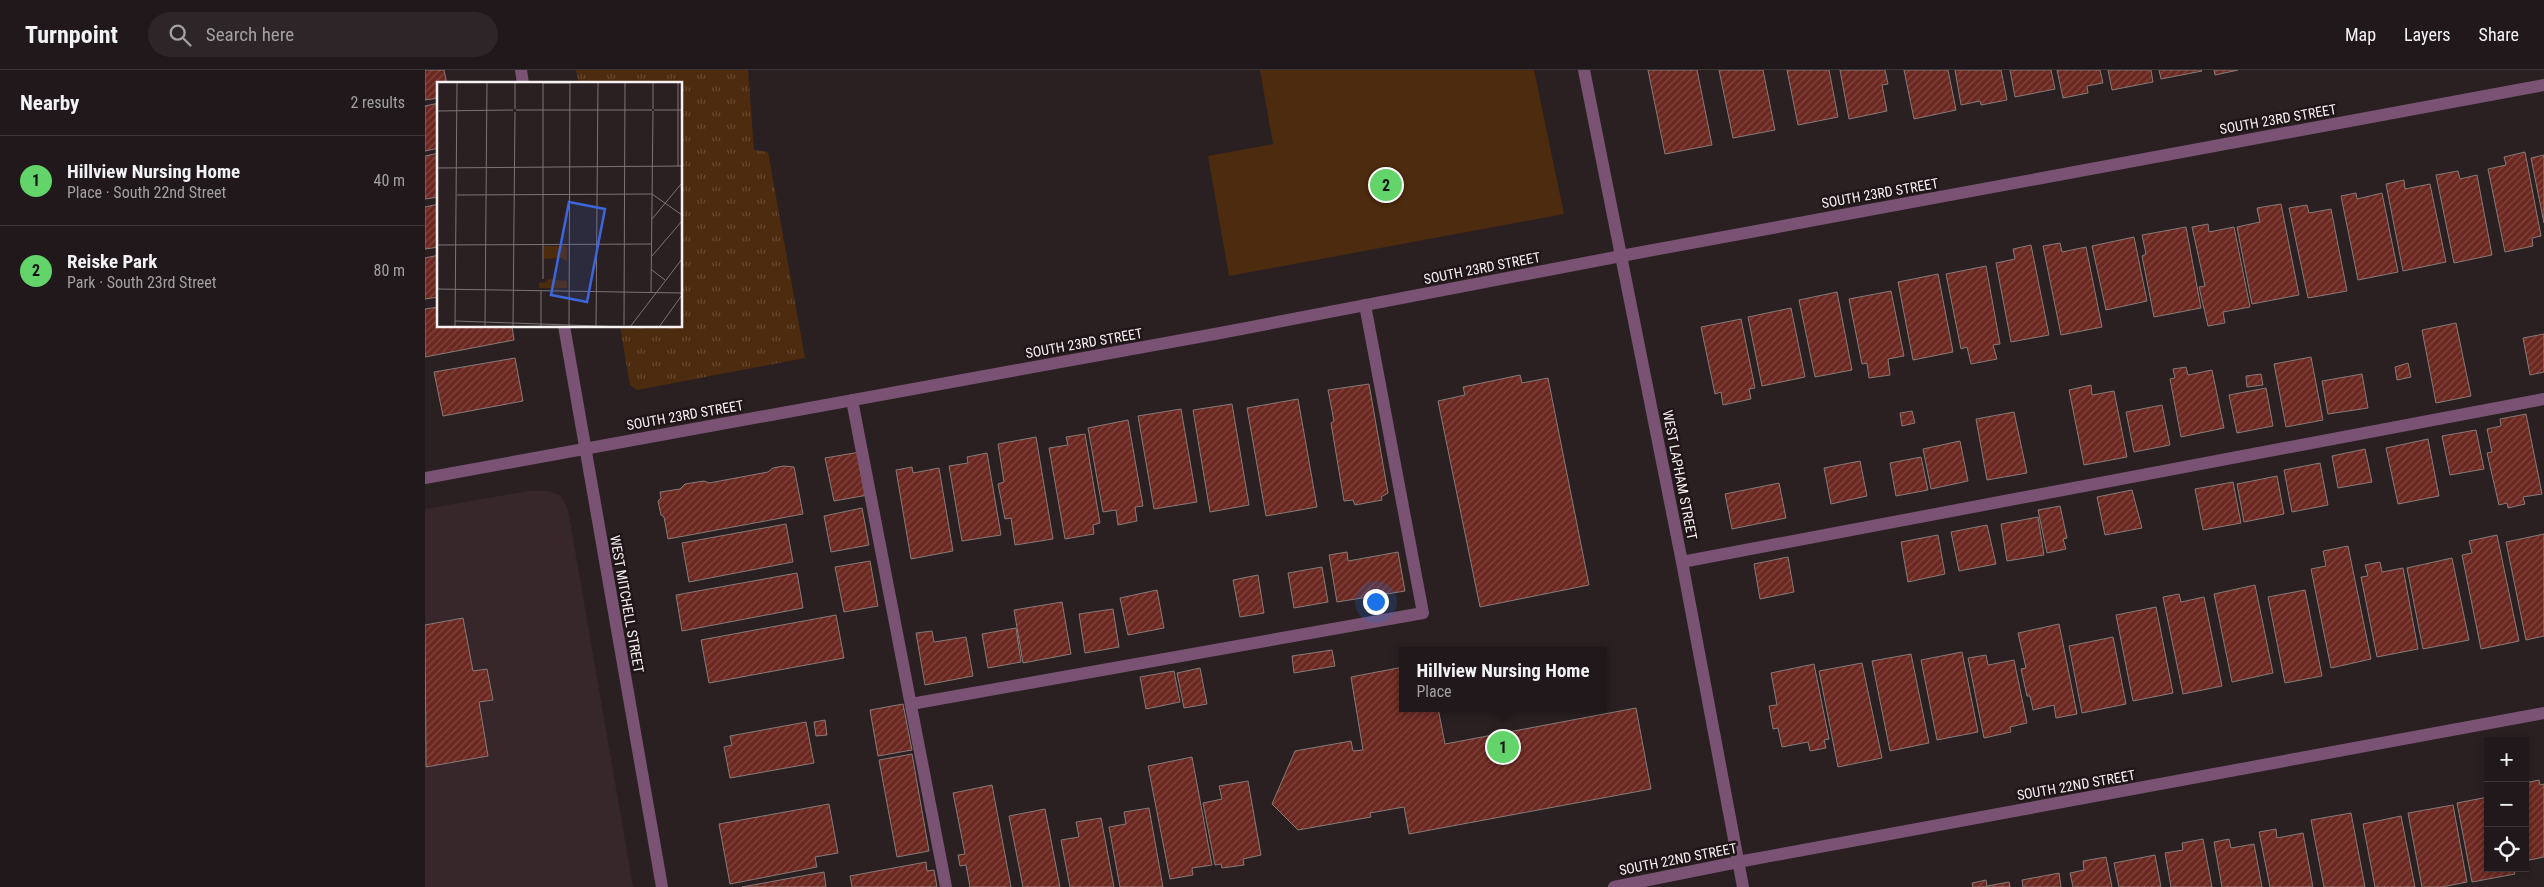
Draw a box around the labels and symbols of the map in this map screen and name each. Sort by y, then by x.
inset map [437,82,683,328]
street label: SOUTH 23RD STREET [2218,101,2338,137]
pin: 2 [1370,166,1402,204]
street label: SOUTH 23RD STREET [1820,175,1940,211]
street label: SOUTH 23RD STREET [1422,249,1542,287]
street label: SOUTH 23RD STREET [1024,325,1144,361]
street label: SOUTH 23RD STREET [625,397,745,433]
street label: WEST LAPHAM STREET [1660,409,1700,541]
street label: WEST MITCHELL STREET [607,534,647,674]
your location [1363,589,1389,615]
pin: 1 [1487,728,1519,766]
street label: SOUTH 22ND STREET [2016,767,2136,803]
street label: SOUTH 22ND STREET [1618,840,1738,878]

